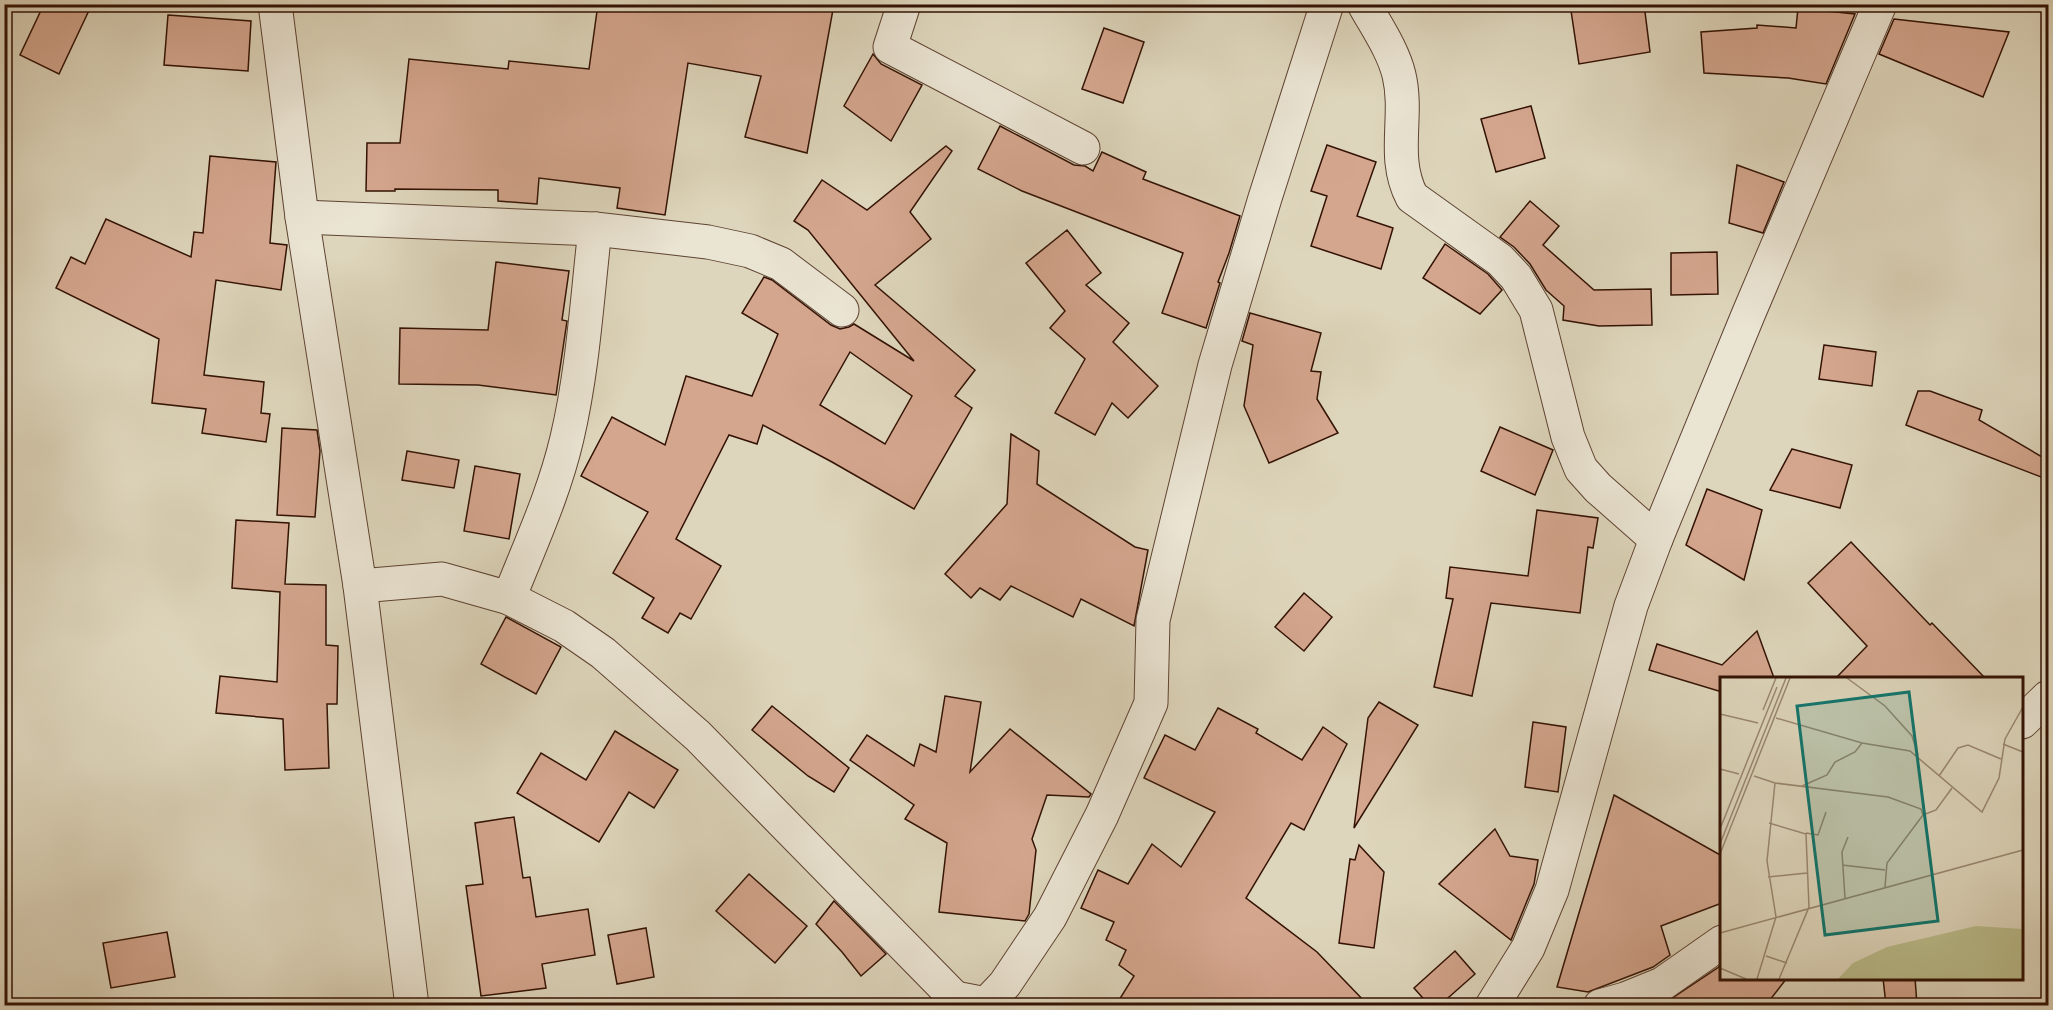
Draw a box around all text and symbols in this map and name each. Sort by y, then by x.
inset map [1720,677,2023,980]

